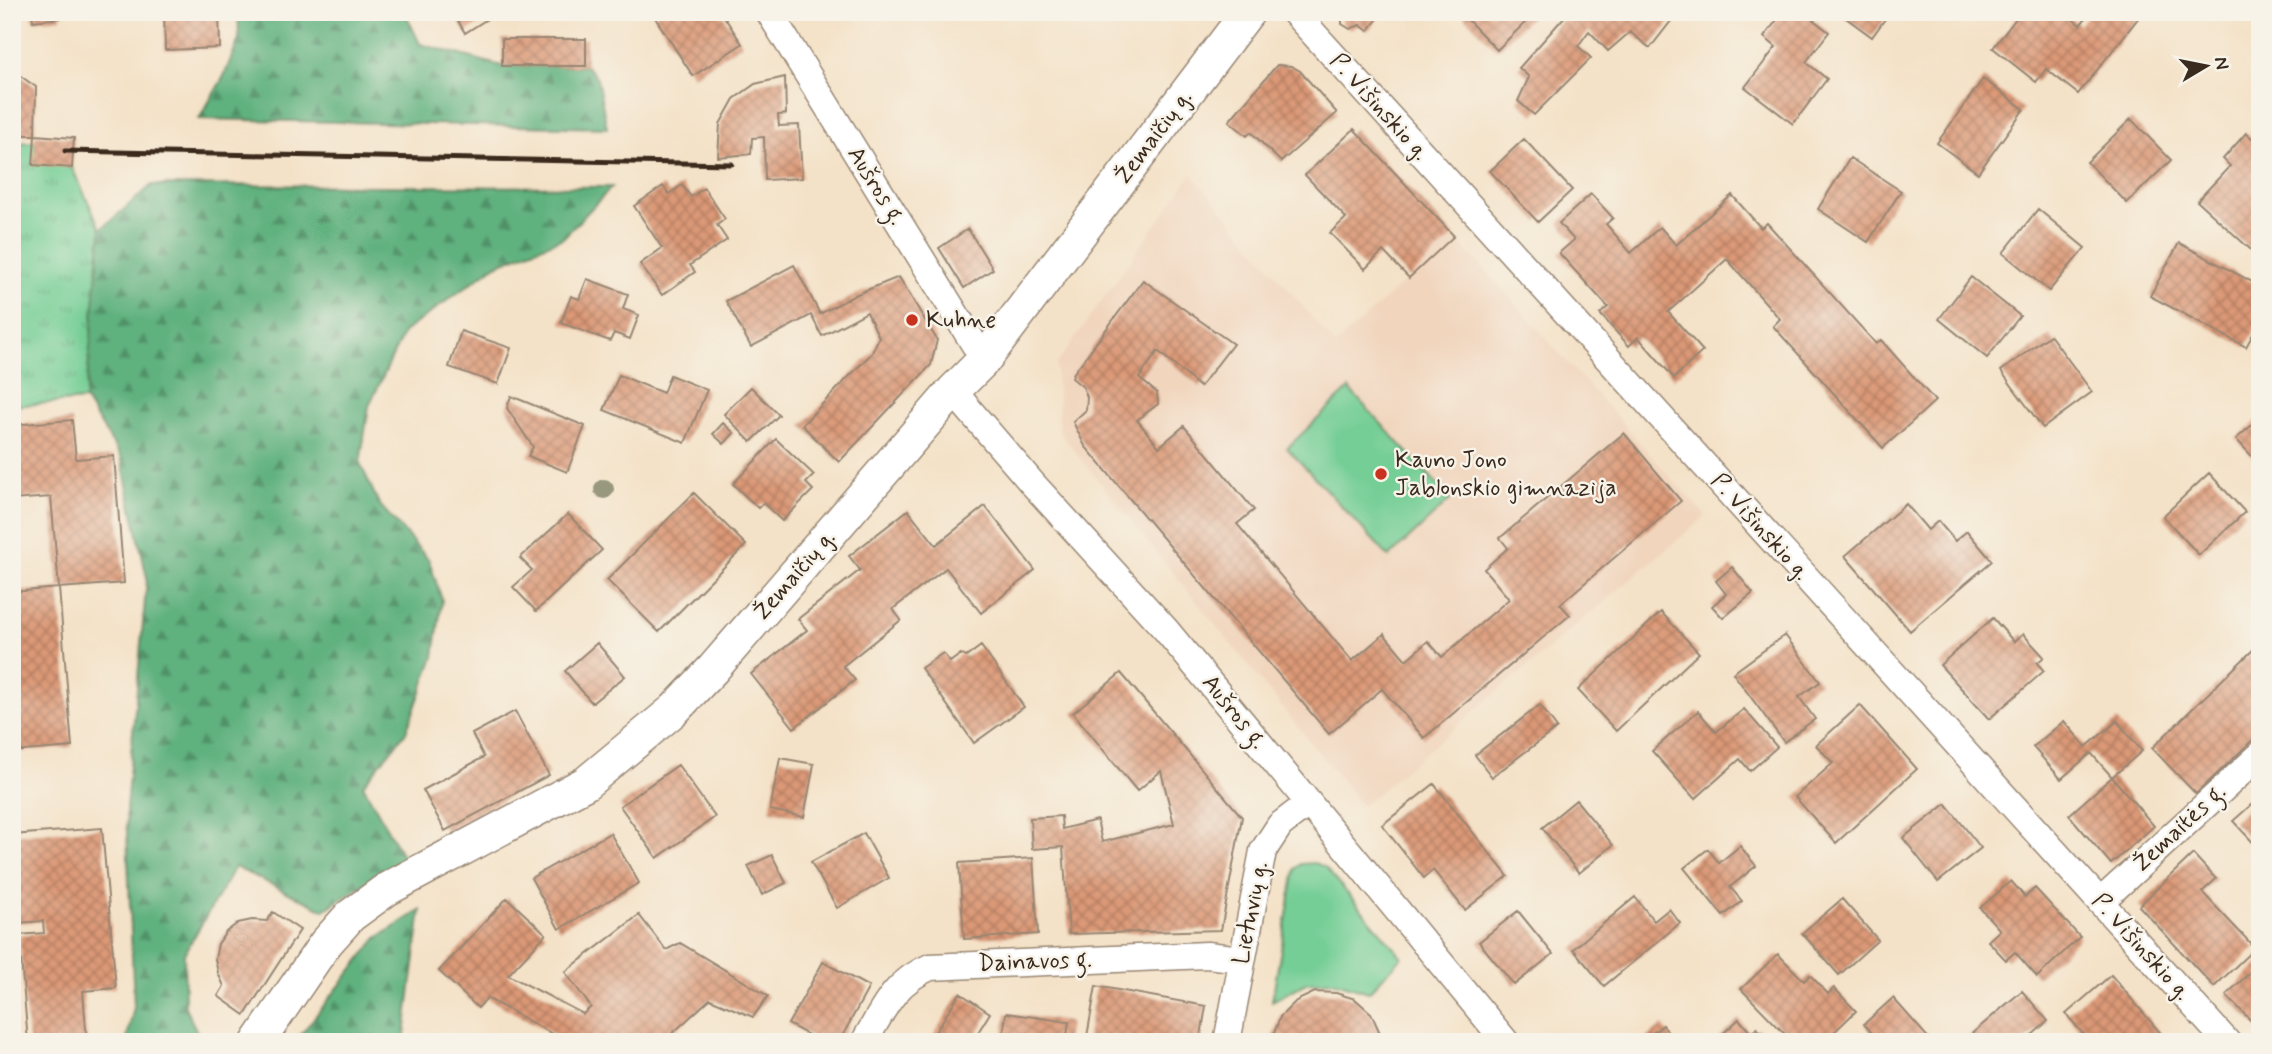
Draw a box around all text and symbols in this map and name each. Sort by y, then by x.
north arrow [2170,32,2240,102]
street label: P. Višinskio g. [1322,47,1436,167]
text: N [2208,55,2235,72]
street label: Žemaičių g. [1108,84,1200,190]
street label: Aušros g. [837,141,912,233]
place label: Kuhne [926,305,996,336]
marker: Kuhne [904,312,920,328]
place label: Kauno Jono Jablonskio gimnazija [1395,445,1617,504]
marker: Kauno Jono Jablonskio gimnazija [1373,466,1389,482]
street label: P. Višinskio g. [1703,467,1817,587]
street label: Žemaičių g. [747,523,843,627]
street label: Aušros g. [1192,668,1274,758]
street label: Žemaitės g. [2127,777,2235,881]
street label: Lietuvių g. [1226,859,1276,967]
street label: P. Višinskio g. [2084,887,2198,1007]
street label: Dainavos g. [977,945,1093,982]

